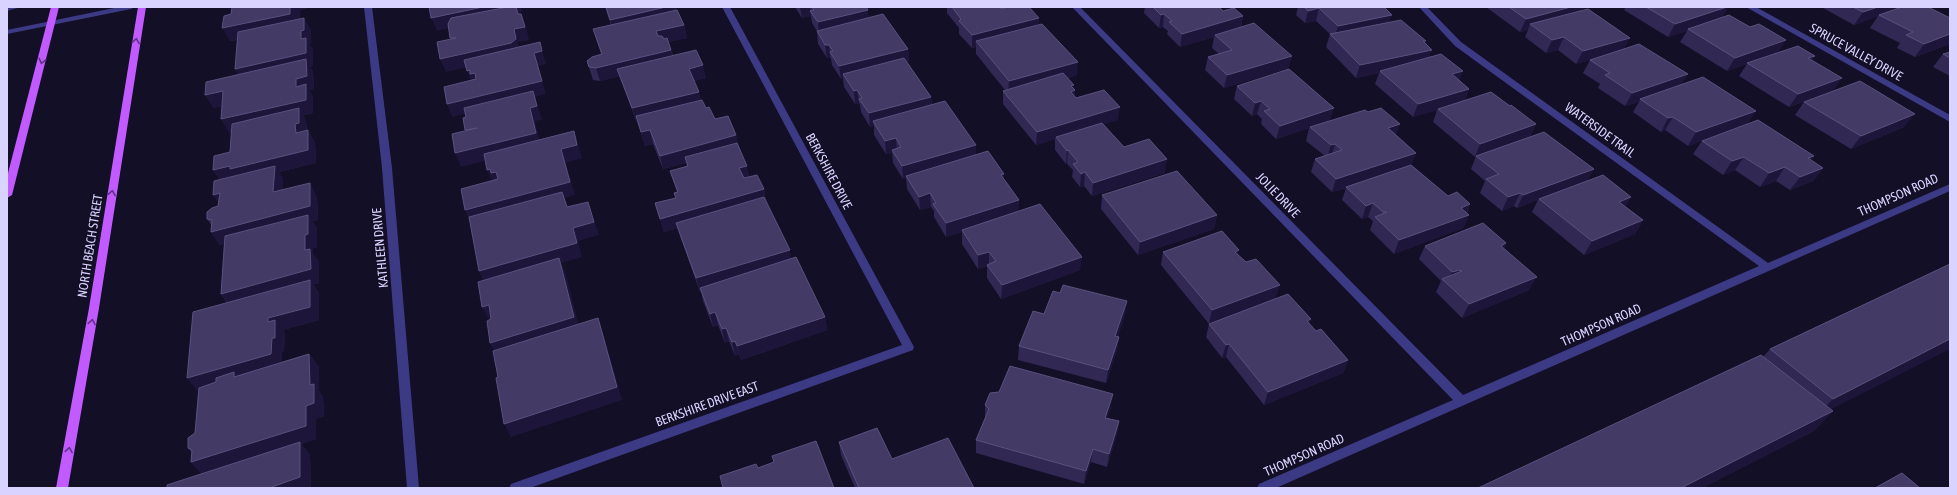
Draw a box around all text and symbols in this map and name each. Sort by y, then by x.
street label: SPRUCE VALLEY DRIVE [1807,20,1905,84]
one-way arrow [131,38,140,45]
one-way arrow [38,57,47,64]
street label: WATERSIDE TRAIL [1562,100,1638,160]
street label: BERKSHIRE DRIVE [803,131,855,212]
street label: JOLIE DRIVE [1253,169,1303,221]
street label: THOMPSON ROAD [1856,171,1940,219]
one-way arrow [107,190,116,196]
street label: NORTH BEACH STREET [74,193,106,299]
street label: KATHLEEN DRIVE [369,207,391,289]
street label: THOMPSON ROAD [1559,301,1643,349]
one-way arrow [87,319,96,325]
street label: BERKSHIRE DRIVE EAST [653,378,761,430]
street label: THOMPSON ROAD [1262,431,1346,479]
one-way arrow [64,447,73,453]

